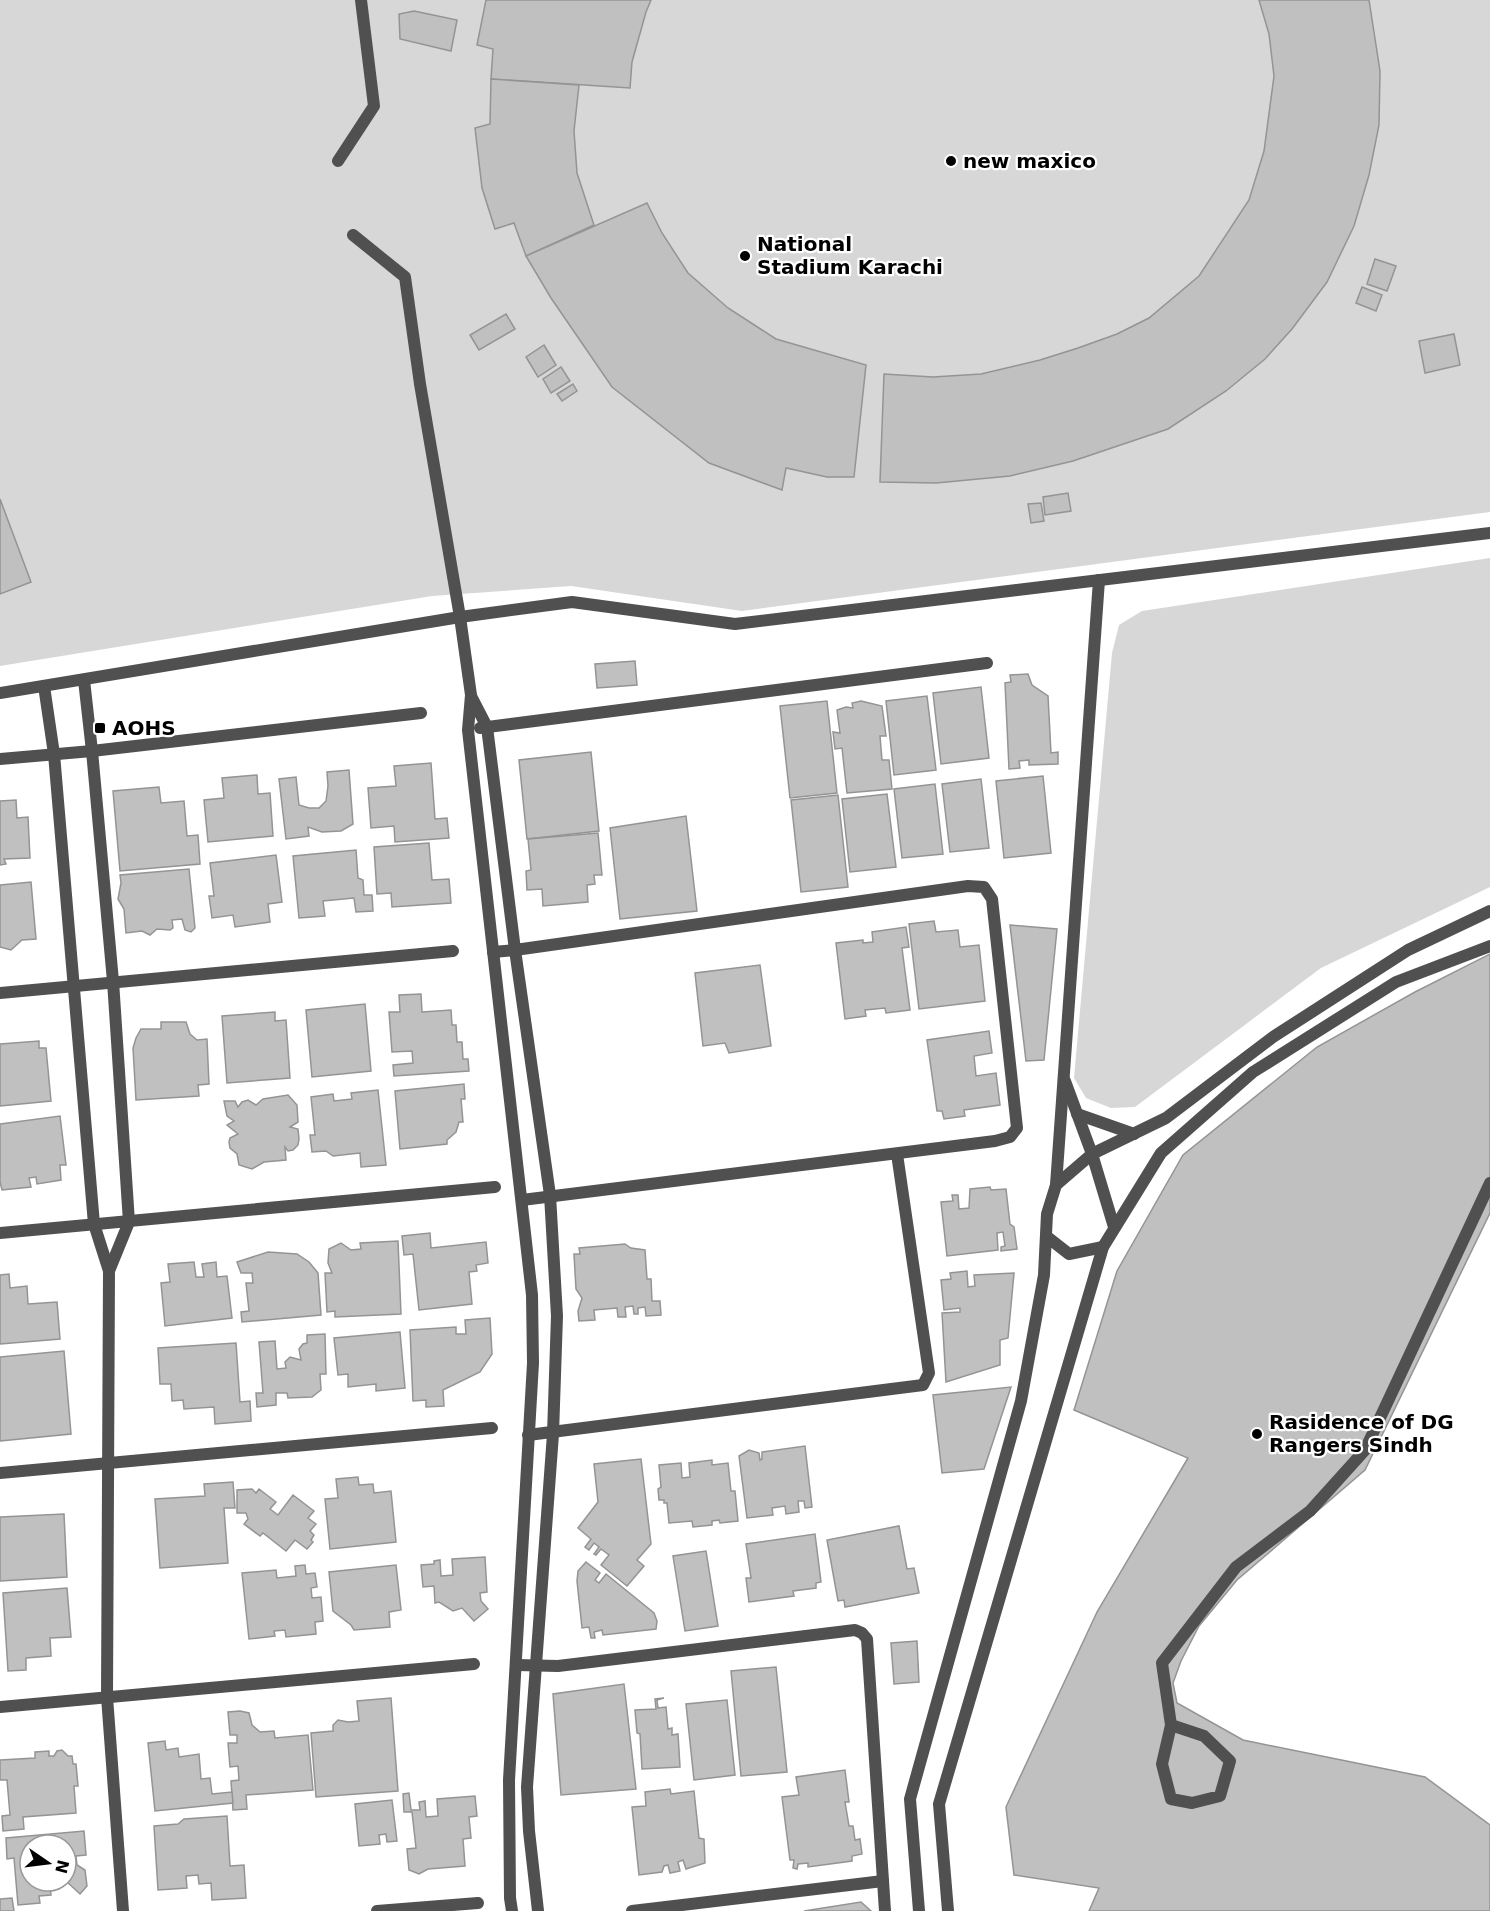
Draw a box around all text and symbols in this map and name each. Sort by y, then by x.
place label: new maxico [963,149,1096,173]
marker: new maxico [944,154,958,168]
place label: National Stadium Karachi [757,232,943,279]
marker: National Stadium Karachi [738,249,752,263]
place label: AOHS [112,716,176,740]
marker: AOHS [93,721,107,735]
place label: Rasidence of DG Rangers Sindh [1269,1410,1454,1457]
marker: Rasidence of DG Rangers Sindh [1250,1427,1264,1441]
north arrow [18,1833,78,1893]
text: N [51,1858,73,1875]

